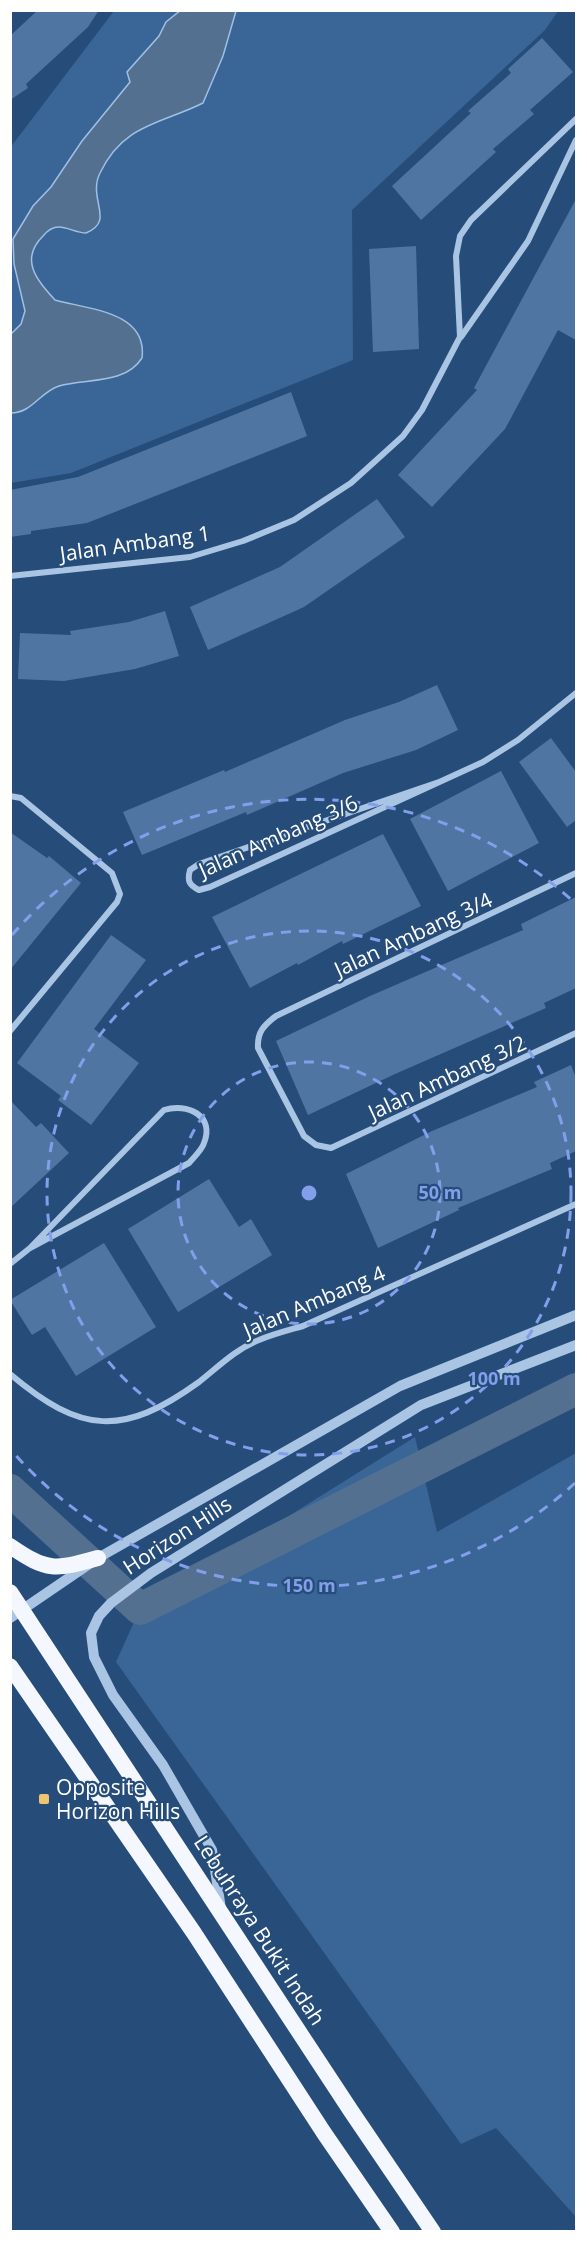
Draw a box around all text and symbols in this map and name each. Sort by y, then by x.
street label: Jalan Ambang 1 [56,519,212,568]
street label: Jalan Ambang 3/6 [192,788,362,884]
street label: Jalan Ambang 3/4 [328,885,497,984]
street label: Jalan Ambang 3/2 [362,1028,531,1127]
text: 50 m [419,1180,461,1204]
centre of rings [299,1183,319,1203]
street label: Jalan Ambang 4 [237,1258,389,1344]
text: 100 m [467,1366,521,1390]
street label: Horizon Hills [117,1489,237,1581]
text: 150 m [282,1573,336,1597]
place label: Opposite Horizon Hills [56,1773,180,1825]
marker: Opposite Horizon Hills [37,1792,51,1806]
street label: Lebuhraya Bukit Indah [188,1830,332,2030]

